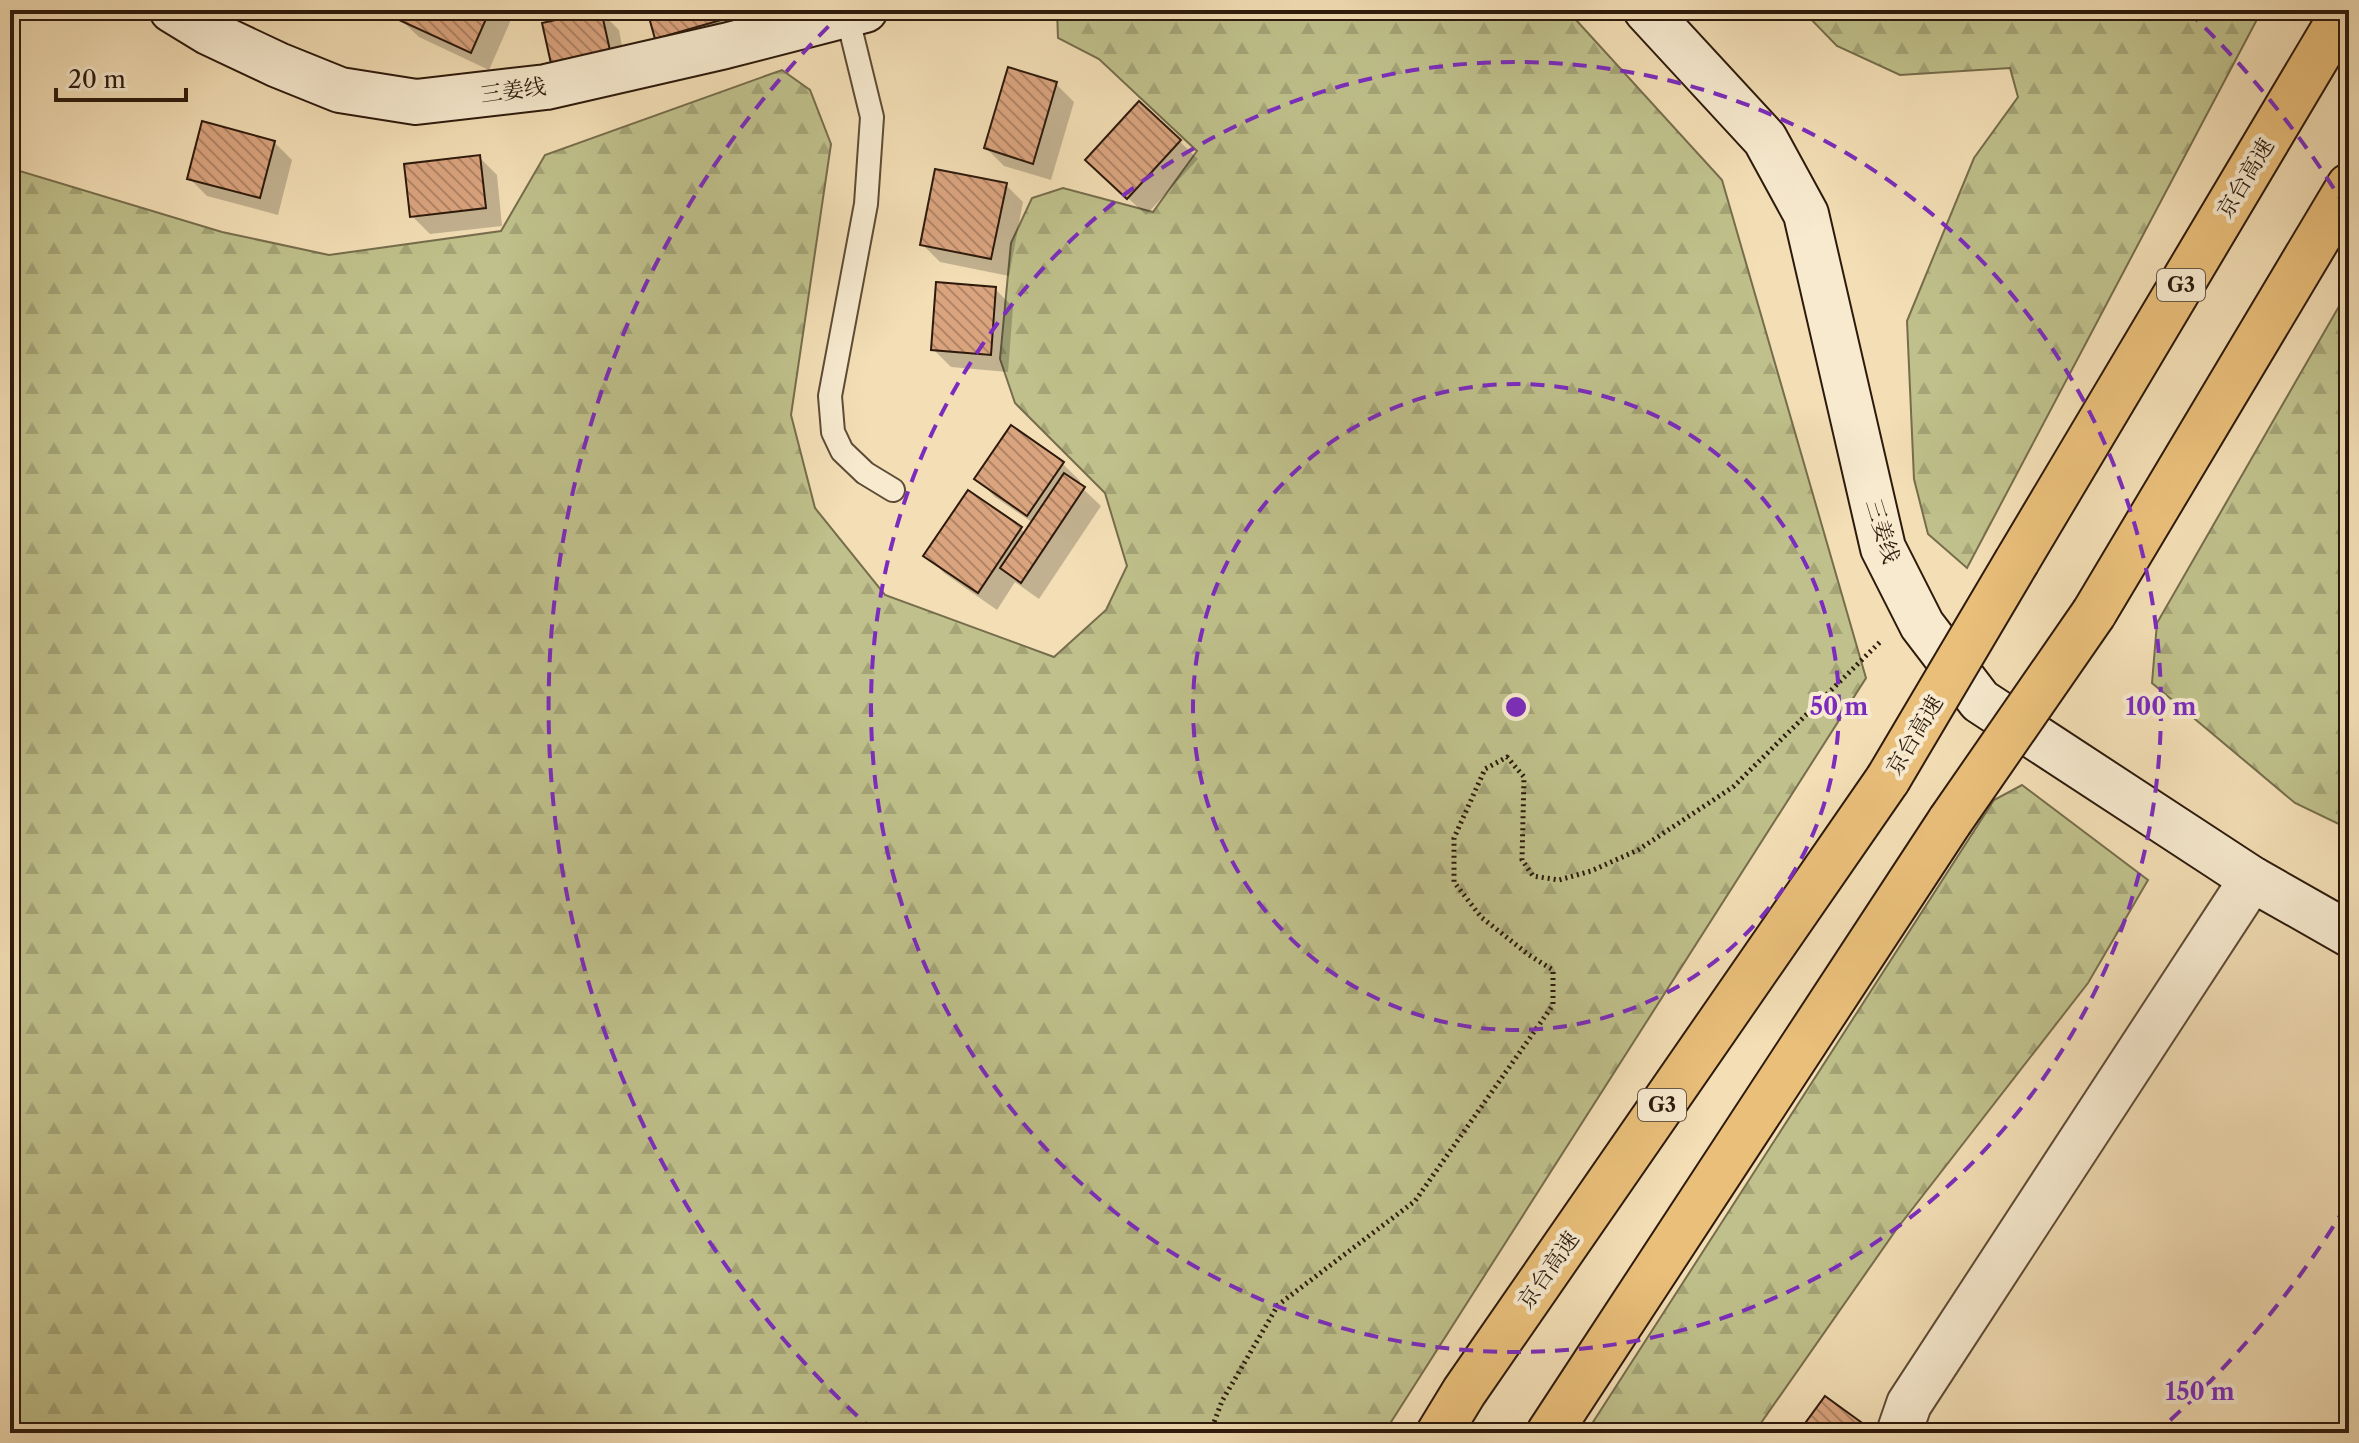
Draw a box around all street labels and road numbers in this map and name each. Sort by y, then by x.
street label: 三姜线 [479,73,548,108]
street label: 京台高速 [2211,134,2280,223]
road number: G3 [2157,269,2205,301]
street label: 三姜线 [1860,496,1905,567]
street label: 京台高速 [1880,691,1949,780]
road number: G3 [1638,1089,1686,1121]
street label: 京台高速 [1512,1226,1585,1314]

